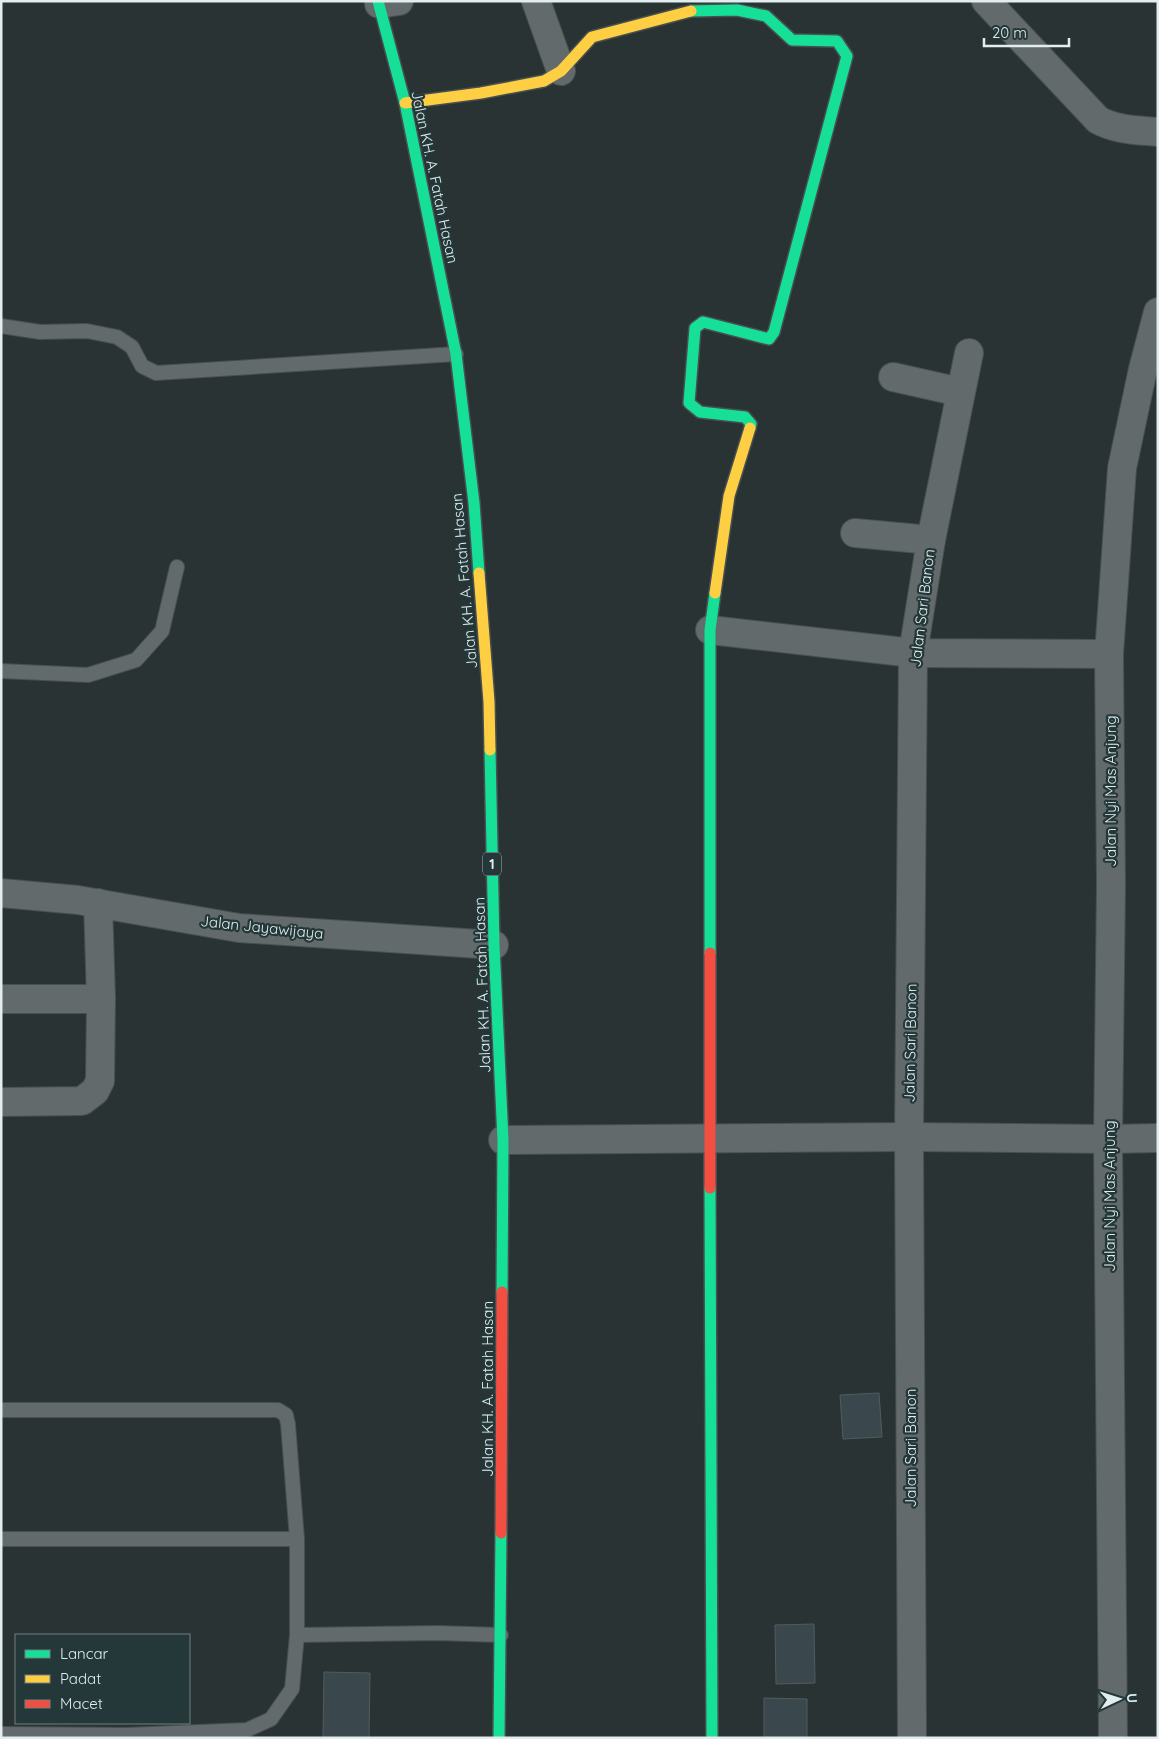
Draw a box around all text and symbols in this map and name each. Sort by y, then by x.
scale bar [984,15,1069,47]
text: 20 m [992,23,1027,42]
street label: Jalan KH. A. Fatah Hasan [407,89,463,265]
street label: Jalan KH. A. Fatah Hasan [447,492,481,670]
street label: Jalan Sari Banon [905,548,939,668]
street label: Jalan Nyi Mas Anjung [1101,715,1120,867]
road number: 1 [483,852,501,876]
street label: Jalan KH. A. Fatah Hasan [469,897,495,1073]
street label: Jalan Jayawijaya [200,911,324,943]
street label: Jalan Sari Banon [899,983,921,1103]
street label: Jalan Nyi Mas Anjung [1100,1120,1119,1272]
street label: Jalan KH. A. Fatah Hasan [478,1301,497,1477]
street label: Jalan Sari Banon [901,1389,920,1507]
legend [15,1634,190,1724]
text: Lancar [60,1644,109,1663]
text: Padat [60,1669,101,1688]
north arrow [1094,1674,1144,1724]
text: U [1123,1693,1141,1704]
text: Macet [60,1694,103,1713]

